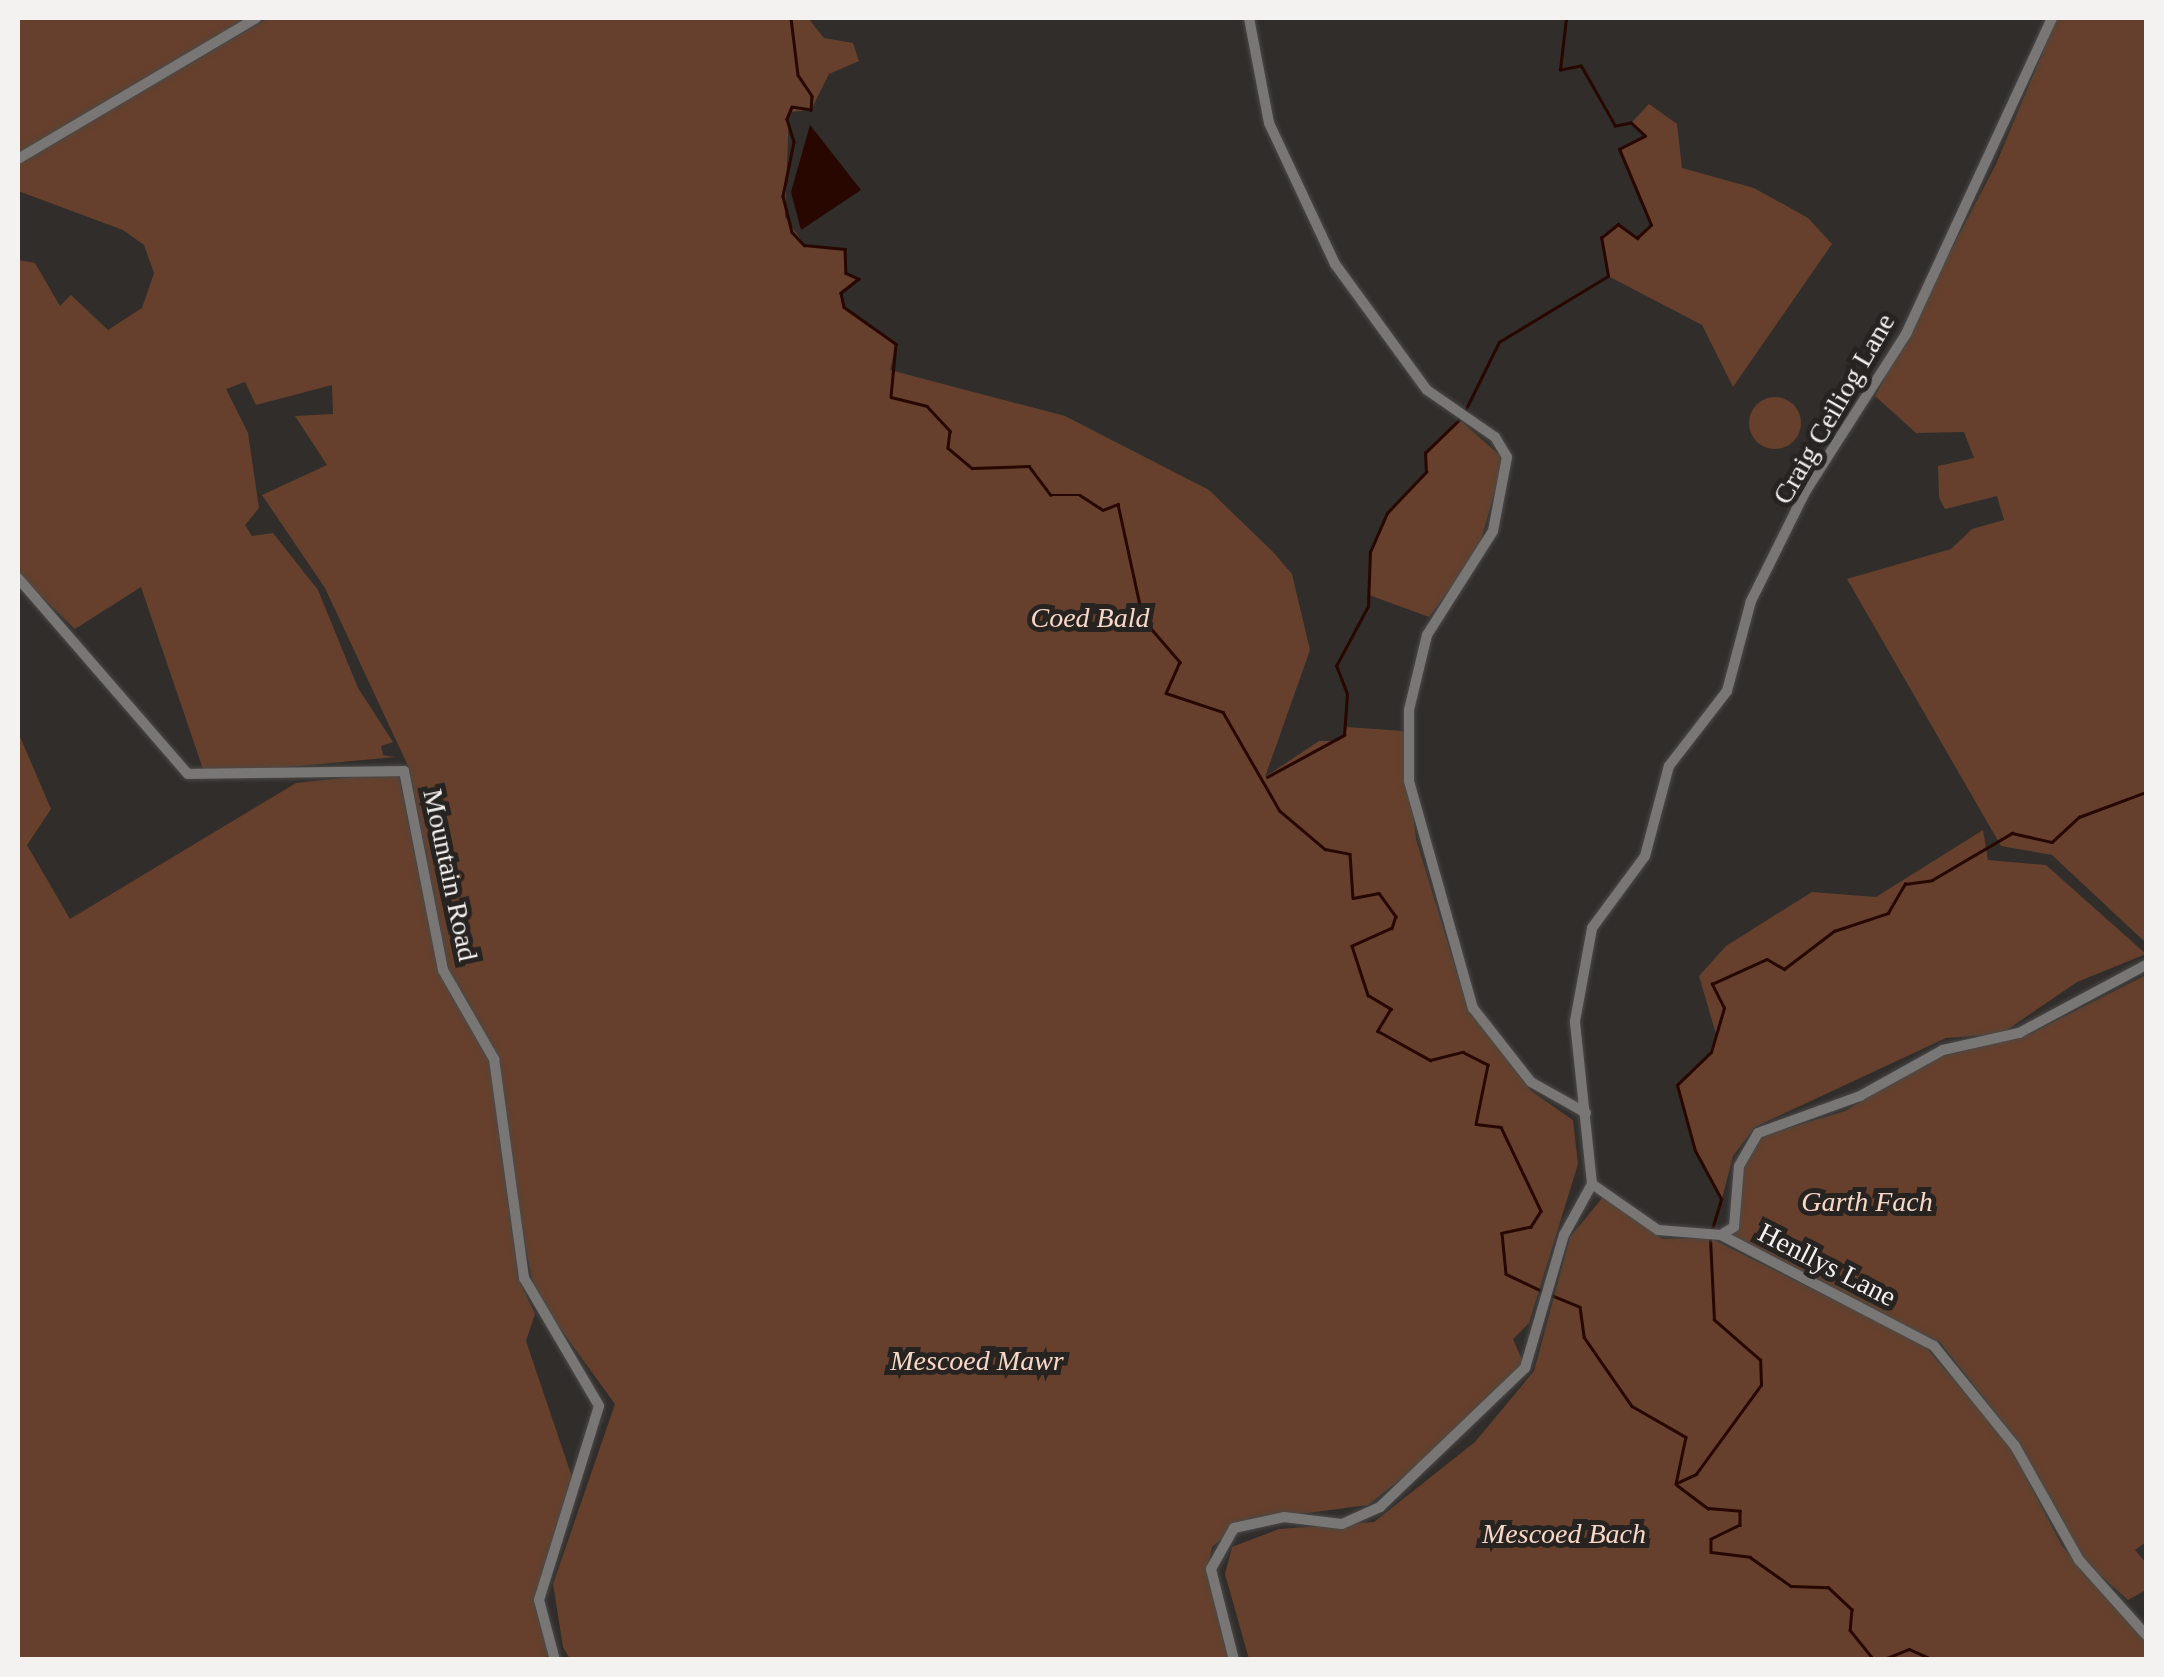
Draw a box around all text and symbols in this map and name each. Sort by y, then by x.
street label: Craig Ceiliog Lane [1766,308,1902,510]
park label: Coed Bald [1031,601,1149,635]
street label: Mountain Road [415,786,485,964]
park label: Garth Fach [1801,1185,1933,1219]
street label: Henllys Lane [1753,1216,1901,1314]
park label: Mescoed Mawr [890,1344,1064,1378]
park label: Mescoed Bach [1482,1517,1646,1551]

